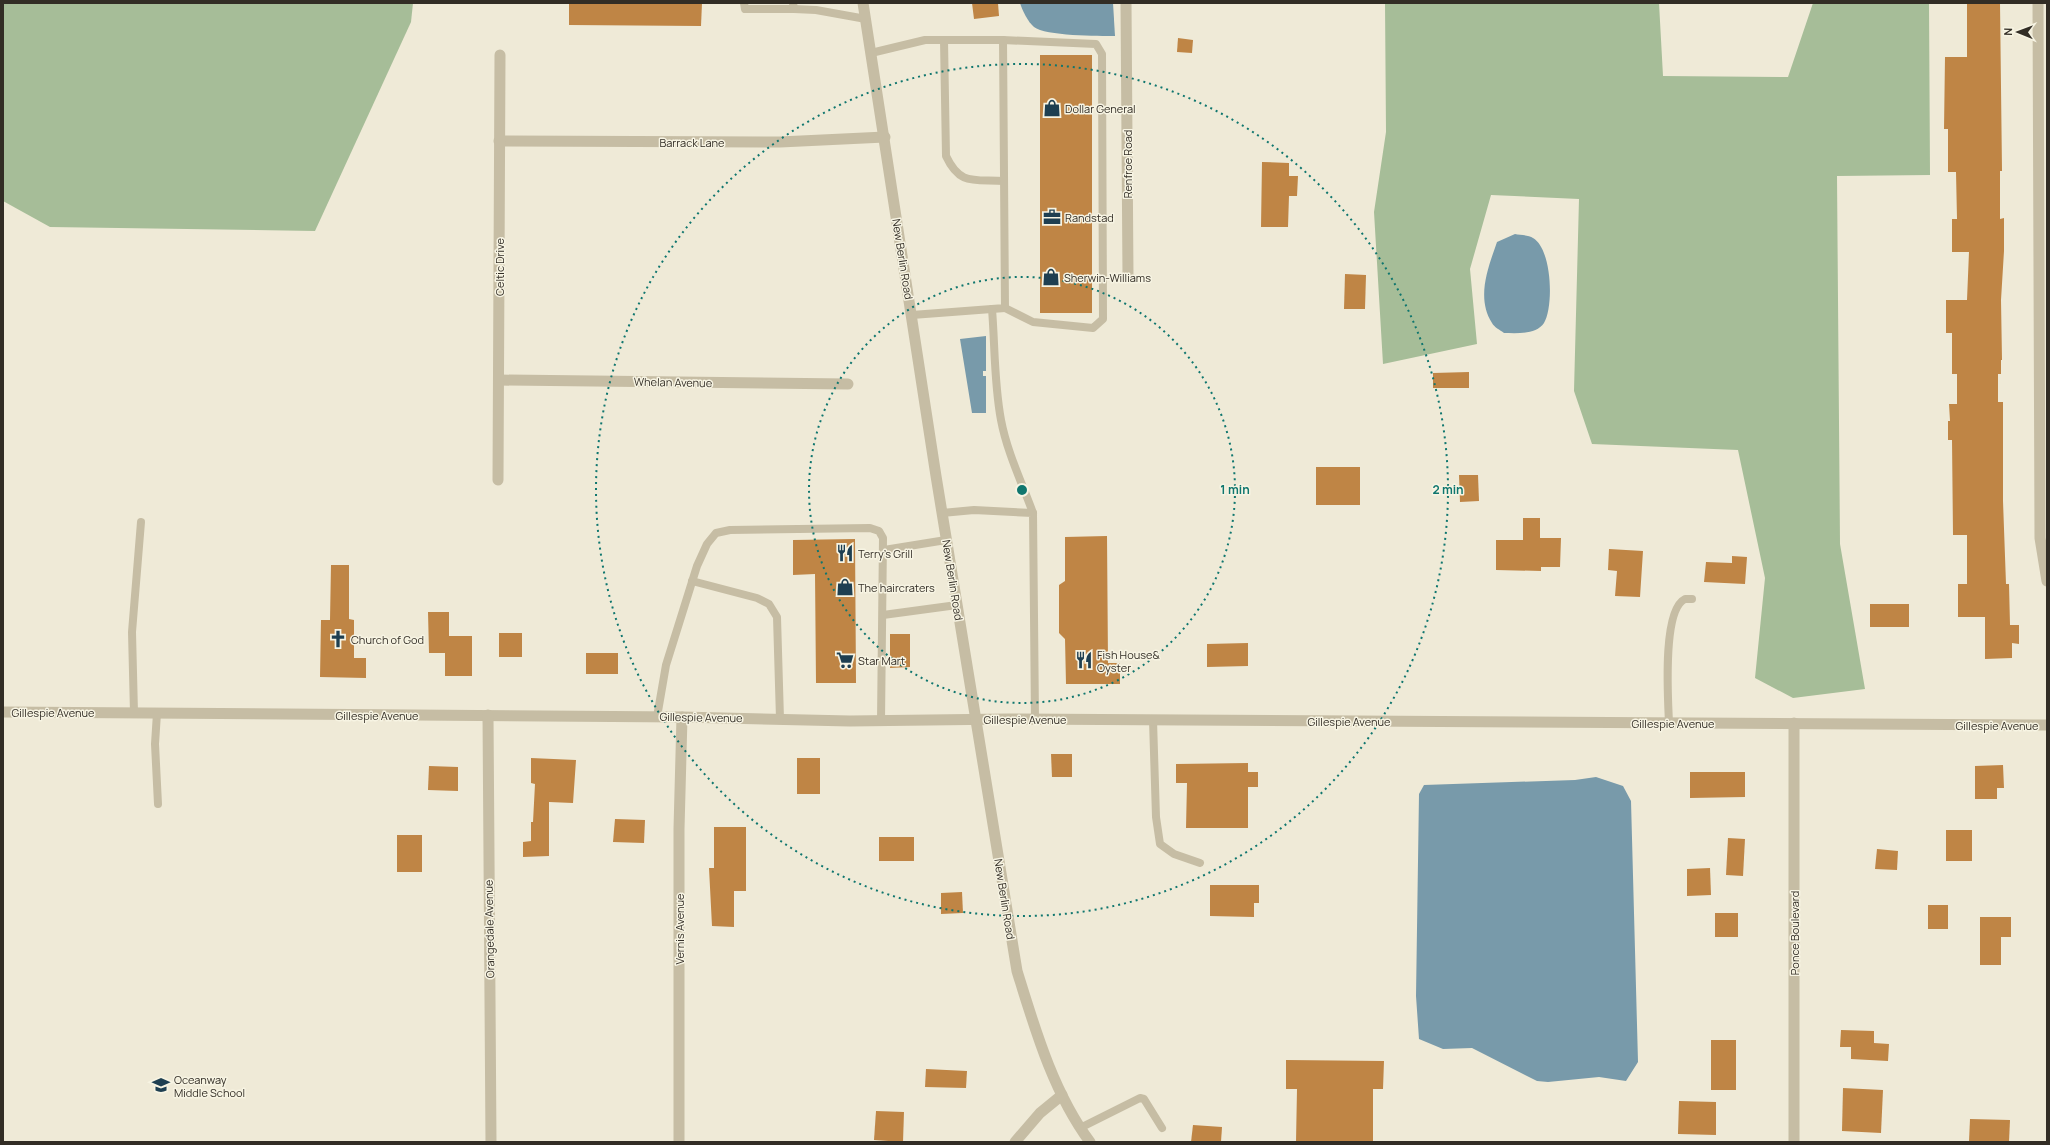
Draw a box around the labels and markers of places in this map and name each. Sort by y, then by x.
shop icon: Dollar General [1042,98,1062,118]
place label: Dollar General [1065,101,1136,116]
office icon: Randstad [1042,207,1062,227]
place label: Randstad [1065,210,1114,225]
shop icon: Sherwin-Williams [1041,267,1061,287]
place label: Sherwin-Williams [1064,270,1151,285]
centre of rings [1015,483,1029,497]
restaurant icon: Terry's Grill [835,543,855,563]
place label: Terry's Grill [858,546,913,561]
shop icon: The haircraters [835,577,855,597]
place label: The haircraters [858,580,935,595]
church icon: Church of God [328,629,348,649]
place label: Church of God [351,632,424,647]
place label: Fish House& Oyster [1097,647,1160,675]
supermarket icon: Star Mart [835,650,855,670]
restaurant icon: Fish House& Oyster [1074,650,1094,670]
place label: Star Mart [858,653,905,668]
place label: Oceanway Middle School [174,1072,245,1100]
school or university icon: Oceanway Middle School [151,1075,171,1095]

